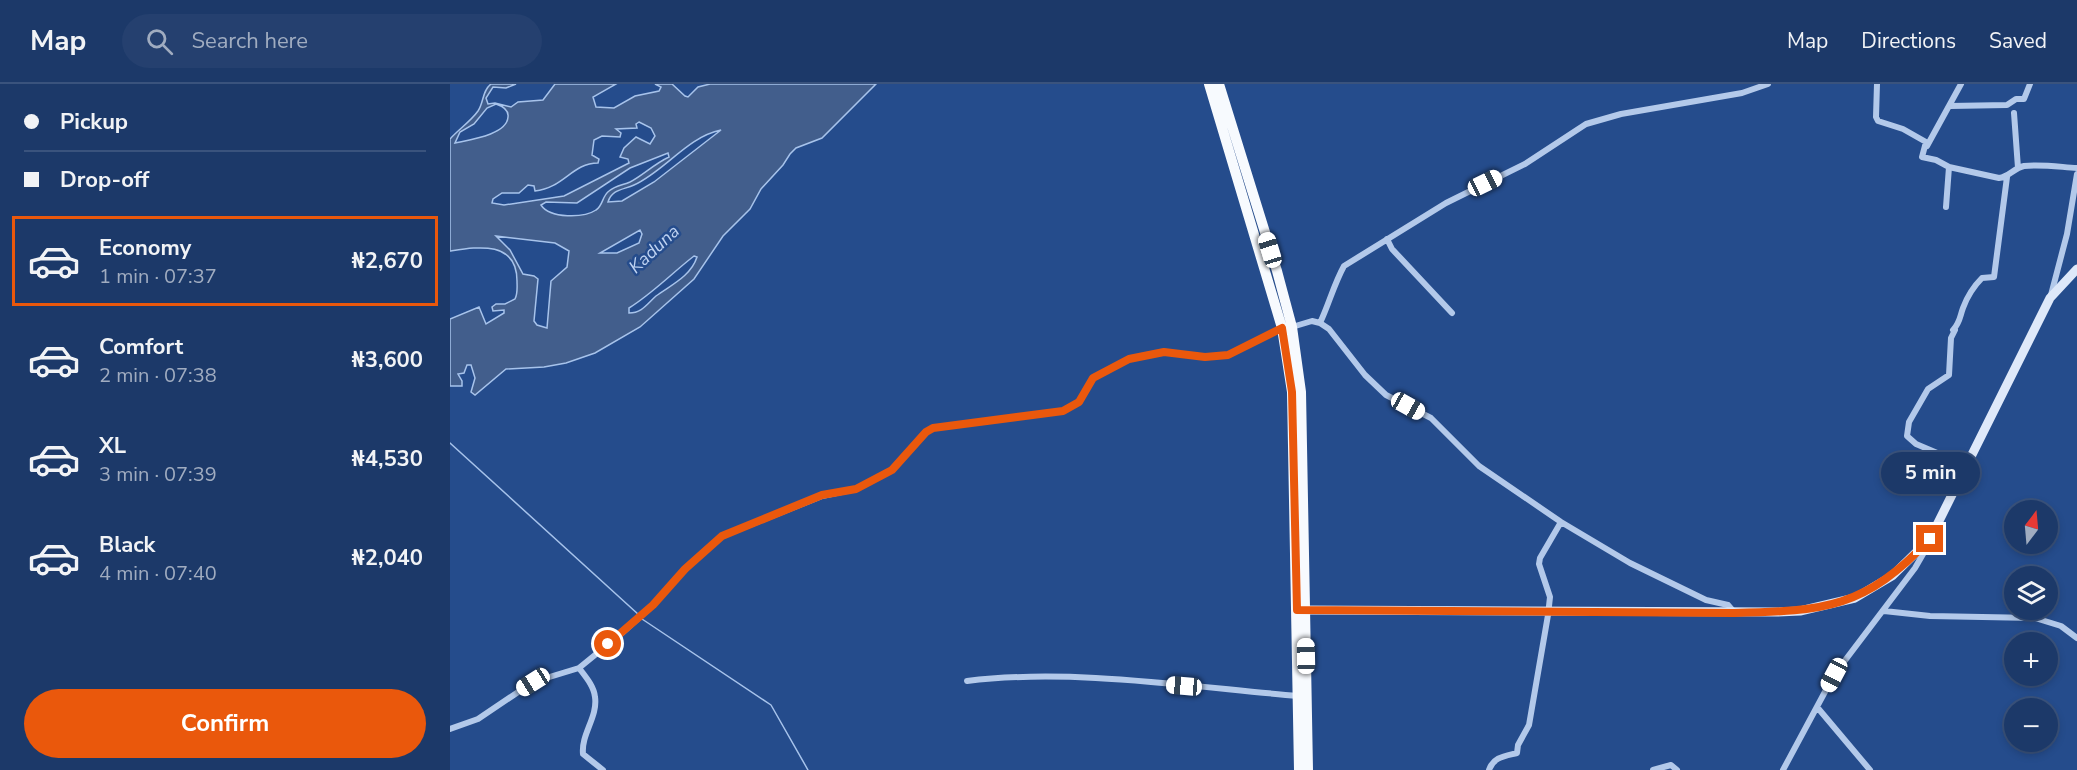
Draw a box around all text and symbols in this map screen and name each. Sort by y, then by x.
search box [122,14,542,68]
text: Map [30,22,86,60]
icon: search [143,25,176,58]
text: Search here [191,26,308,56]
text: Map [1787,27,1828,55]
text: Directions [1861,27,1956,55]
text: Saved [1989,27,2047,55]
text: Pickup [60,107,128,137]
text: Drop-off [60,165,149,195]
car [1465,167,1505,199]
water label: Kaduna [623,219,685,279]
car [1256,230,1284,270]
text: Economy [99,233,191,263]
icon: car [27,234,81,288]
text: ₦2,670 [352,246,423,276]
text: 1 min · 07:37 [99,263,217,290]
text: Comfort [99,332,183,362]
icon: car [27,333,81,387]
text: ₦3,600 [352,345,423,375]
text: 2 min · 07:38 [99,362,217,389]
car [1388,389,1428,423]
text: XL [99,431,126,461]
icon: car [27,432,81,486]
text: ₦4,530 [352,444,423,474]
callout: 5 min [1880,452,1980,494]
text: 5 min [1905,459,1956,486]
text: 3 min · 07:39 [99,461,217,488]
north arrow [2004,500,2058,554]
map controls [2004,500,2058,752]
route end [1916,525,1943,552]
text: Black [99,530,155,560]
icon: car [27,531,81,585]
text: ₦2,040 [352,543,423,573]
text: 4 min · 07:40 [99,560,217,587]
button: layers [2004,566,2058,620]
route start [594,630,621,657]
button: + [2004,632,2058,686]
car [1297,638,1315,674]
car [1818,655,1850,695]
car [513,665,553,699]
car [1165,675,1203,697]
button: Confirm [24,689,426,758]
button: − [2004,698,2058,752]

